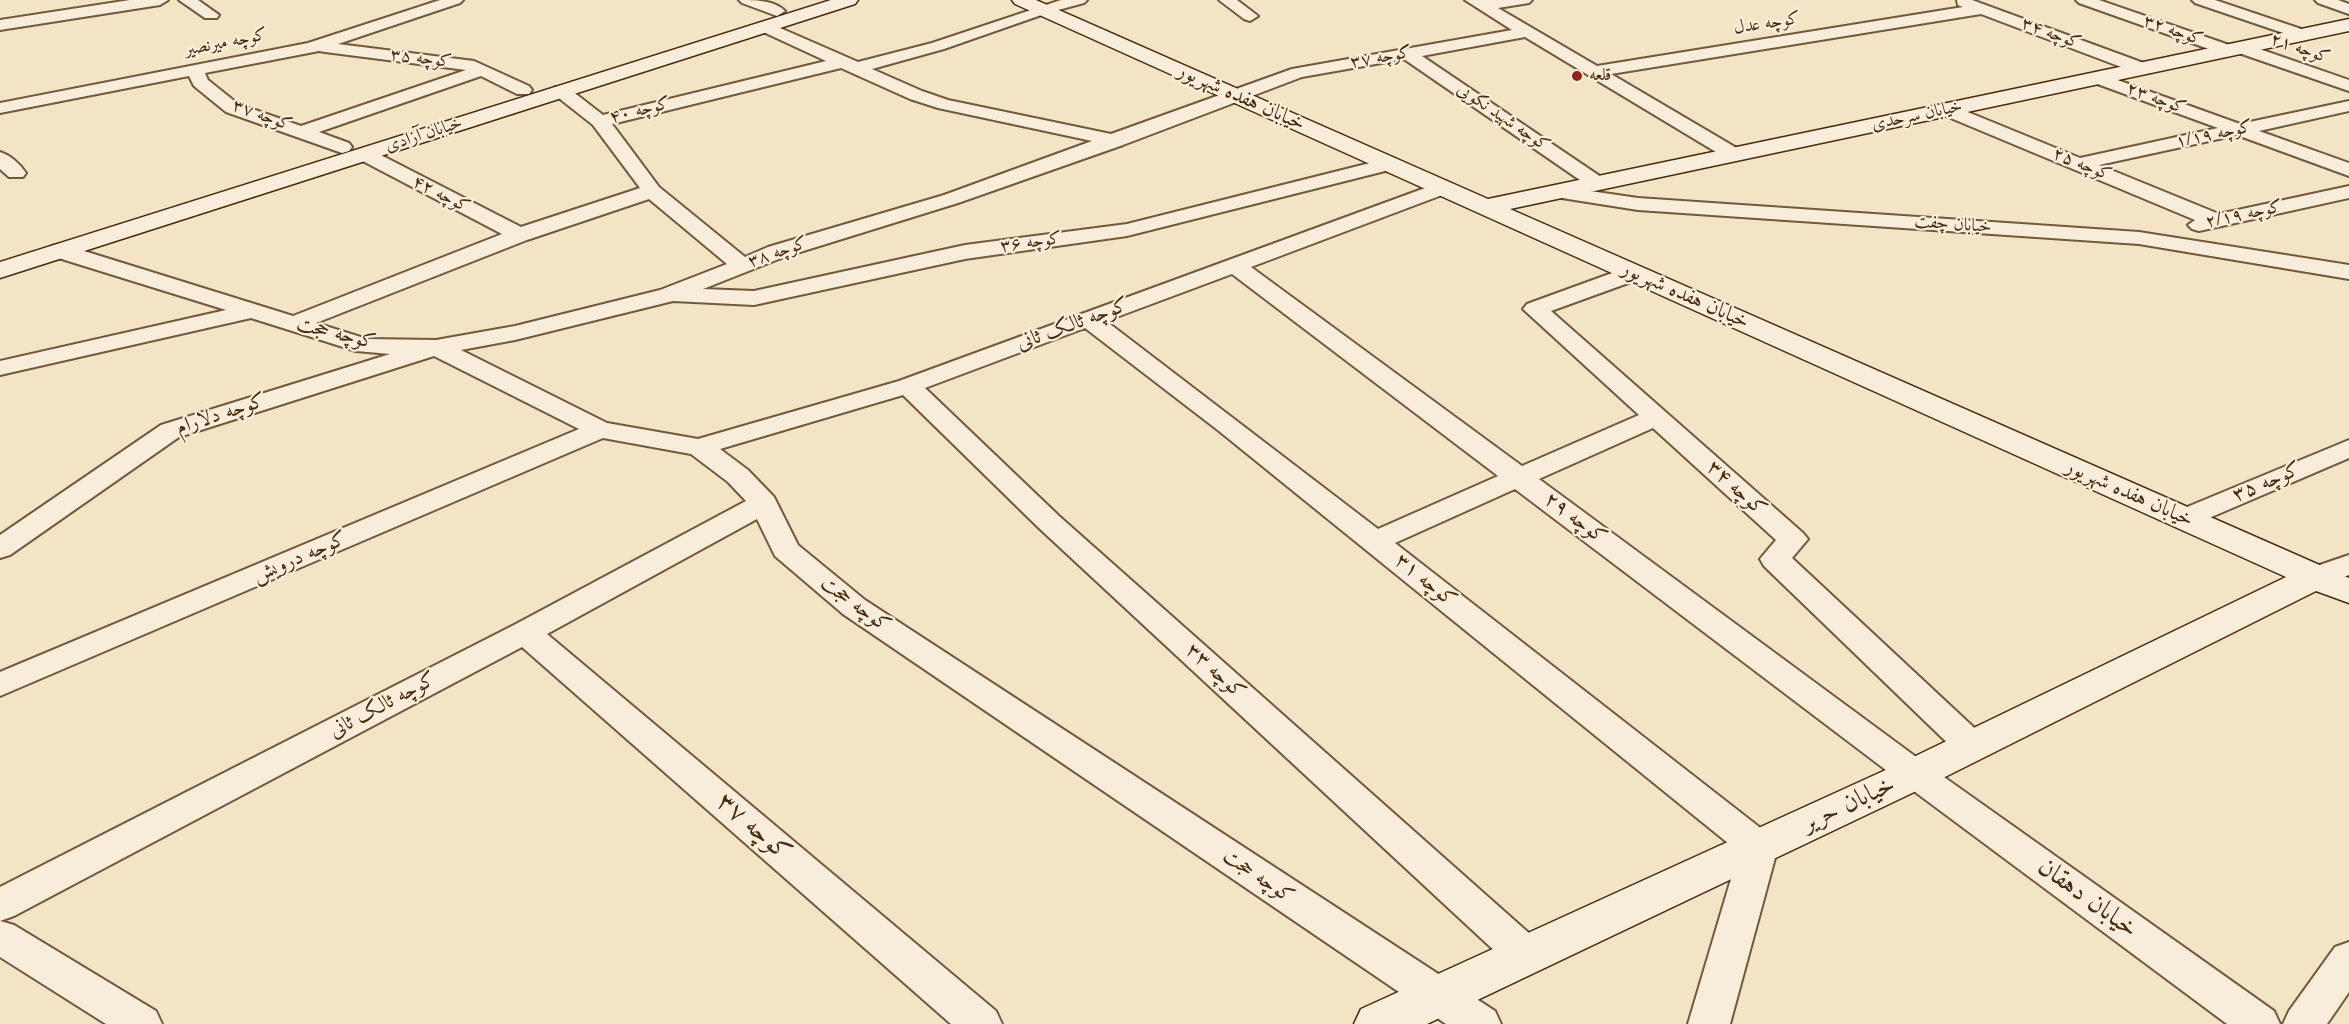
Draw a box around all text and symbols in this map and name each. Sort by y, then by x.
street label: کوچه عدل [1732,8,1802,40]
street label: کوچه ۳۲ [2140,11,2206,51]
street label: کوچه ۳۴ [2018,13,2084,55]
street label: کوچه میرنصیر [183,24,269,62]
street label: کوچه ۲۱ [2267,29,2333,69]
street label: کوچه ۳۷ [1349,42,1413,74]
street label: کوچه ۳۵ [389,45,453,73]
street label: خیابان هفده شهریور [1173,59,1309,137]
place label: قلعه [1589,65,1611,87]
marker: قلعه [1570,69,1584,83]
street label: کوچه ۲۳ [2123,78,2189,120]
street label: کوچه شهید نکویی [1452,79,1554,157]
street label: کوچه ۴۰ [607,93,673,129]
street label: کوچه ۳۷ [229,95,295,137]
street label: خیابان سرحدی [1870,96,1964,136]
street label: خیابان آزادی [383,112,465,158]
street label: کوچه ۱/۱۹ [2174,116,2254,154]
street label: کوچه ۲۵ [2049,143,2115,187]
street label: کوچه ۴۲ [409,171,473,219]
street label: کوچه ۲/۱۹ [2204,196,2284,234]
street label: خیابان چفت [1914,212,1992,238]
street label: کوچه ۳۶ [999,228,1063,258]
street label: کوچه ۳۸ [745,233,811,273]
street label: خیابان هفده شهریور [1617,257,1753,335]
street label: کوچه ثالک ثانی [1014,293,1132,357]
street label: کوچه حجت [294,312,378,356]
street label: کوچه دلارام [173,389,269,441]
street label: خیابان هفده شهریور [2061,455,2197,533]
street label: کوچه ۳۴ [1701,456,1771,522]
street label: کوچه ۳۵ [2229,457,2305,509]
street label: کوچه ۲۹ [1539,487,1611,551]
street label: کوچه درویش [249,527,351,589]
street label: کوچه ۳۱ [1389,549,1461,613]
street label: کوچه حجت [815,571,895,639]
street label: کوچه ۳۳ [1180,639,1250,705]
street label: کوچه ثالک ثانی [325,667,441,745]
street label: خیابان حریر [1797,770,1901,840]
street label: کوچه ۳۷ [709,787,797,869]
street label: کوچه حجت [1217,844,1299,910]
street label: خیابان دهقان [2031,852,2143,946]

